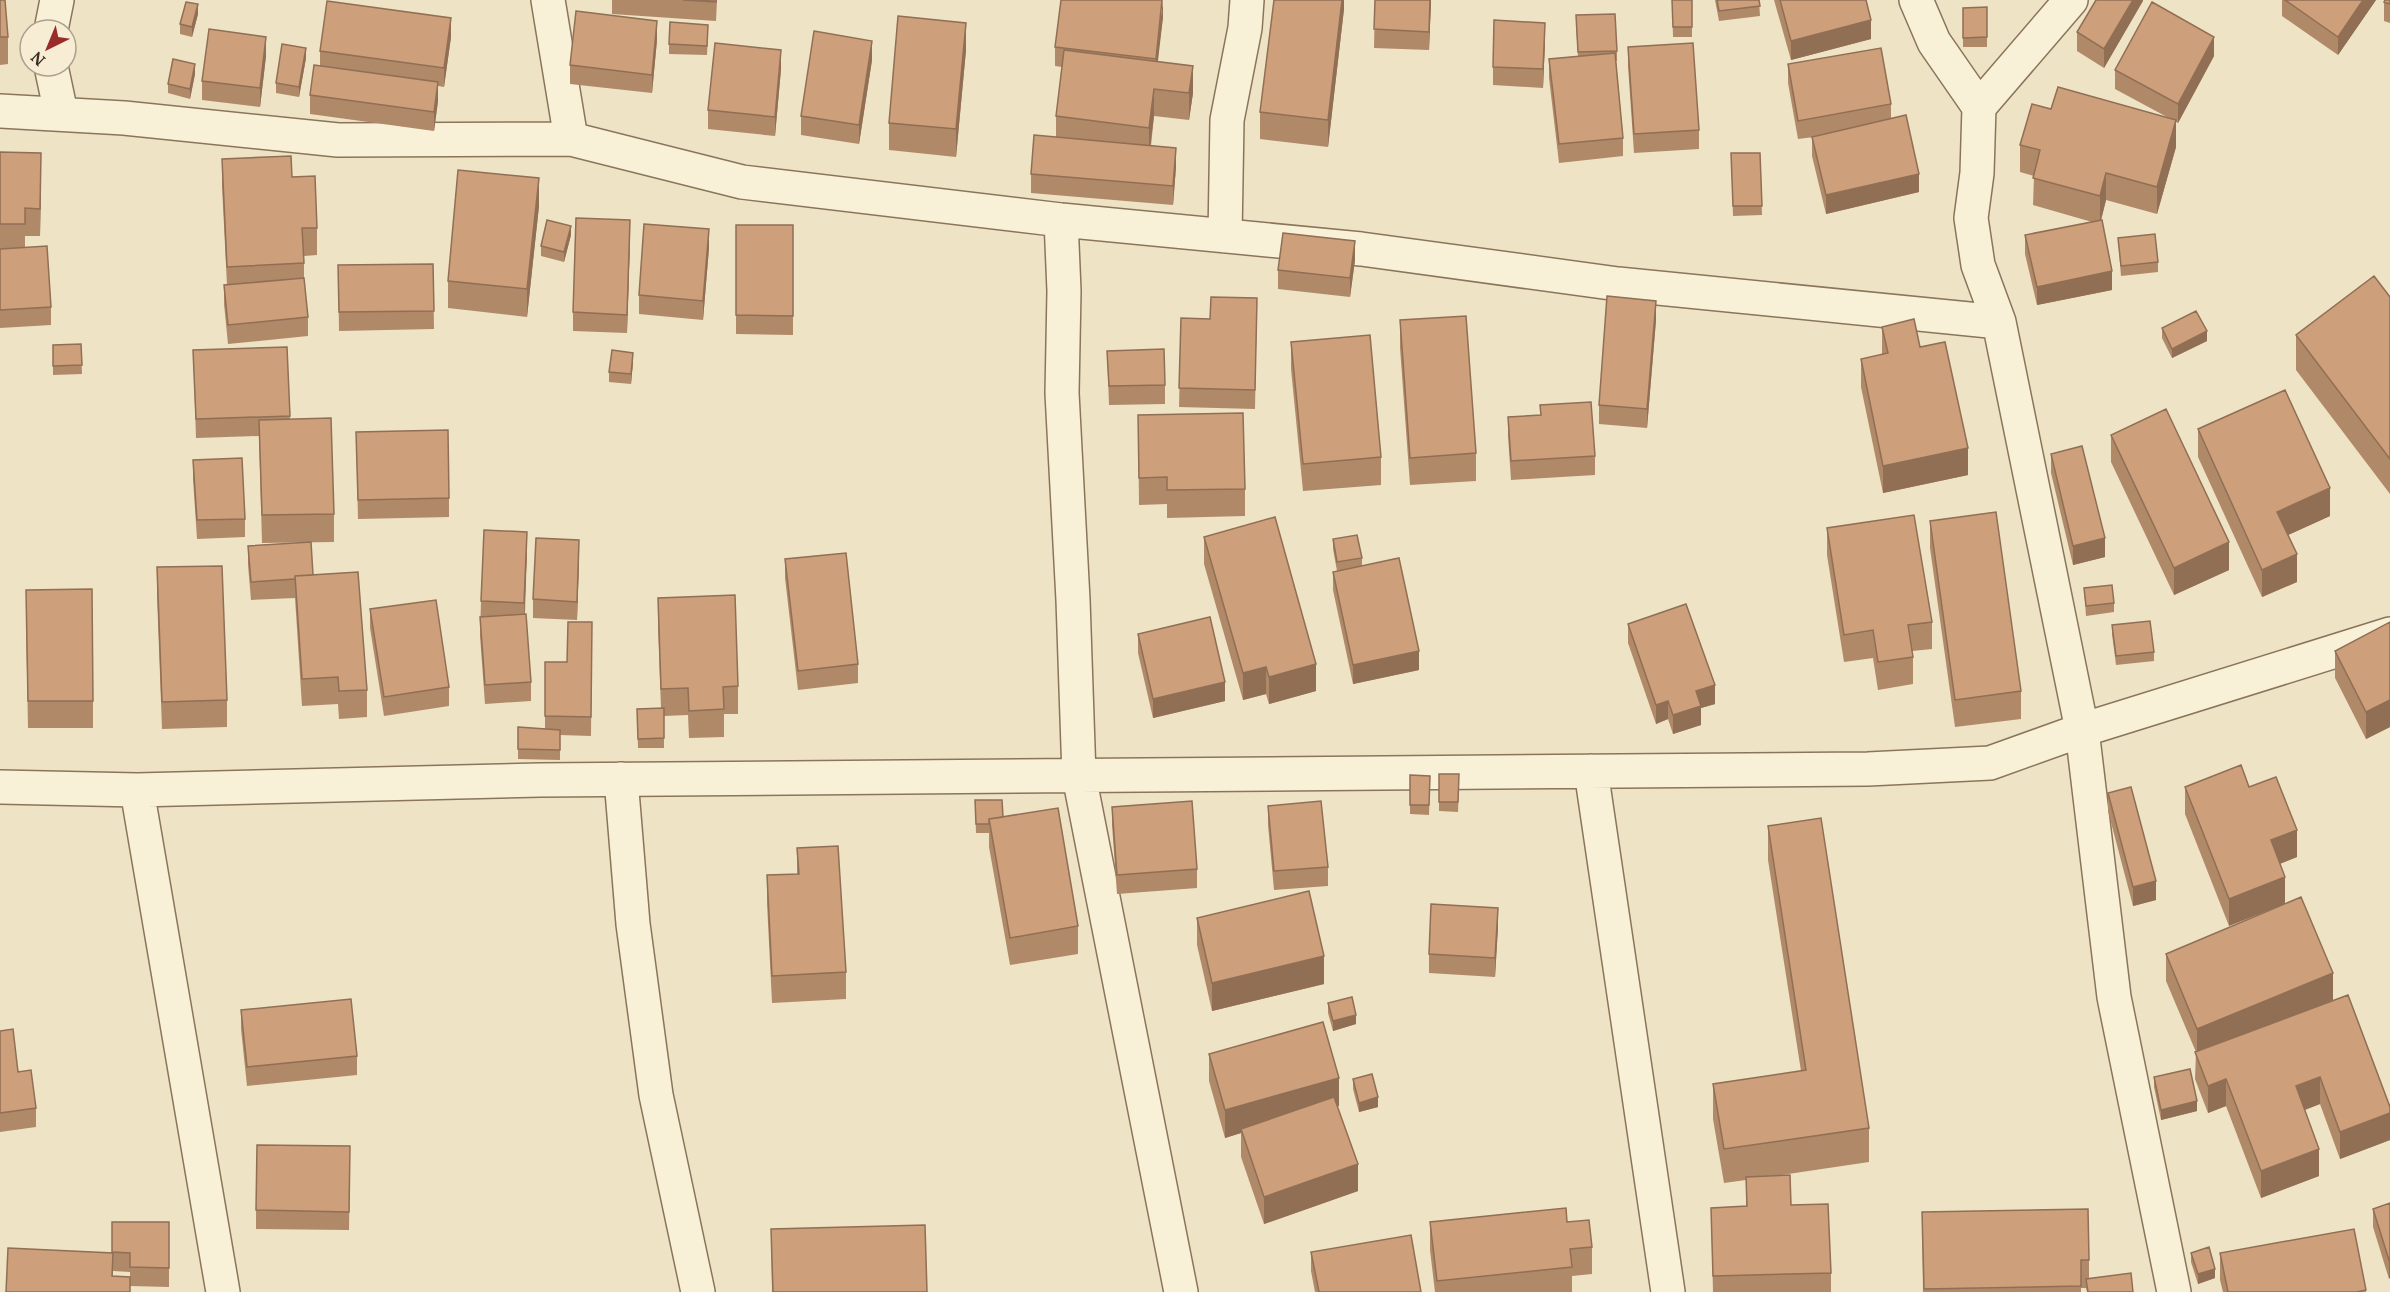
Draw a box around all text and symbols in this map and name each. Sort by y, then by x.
north arrow [18,18,78,78]
text: N [26,47,50,71]

